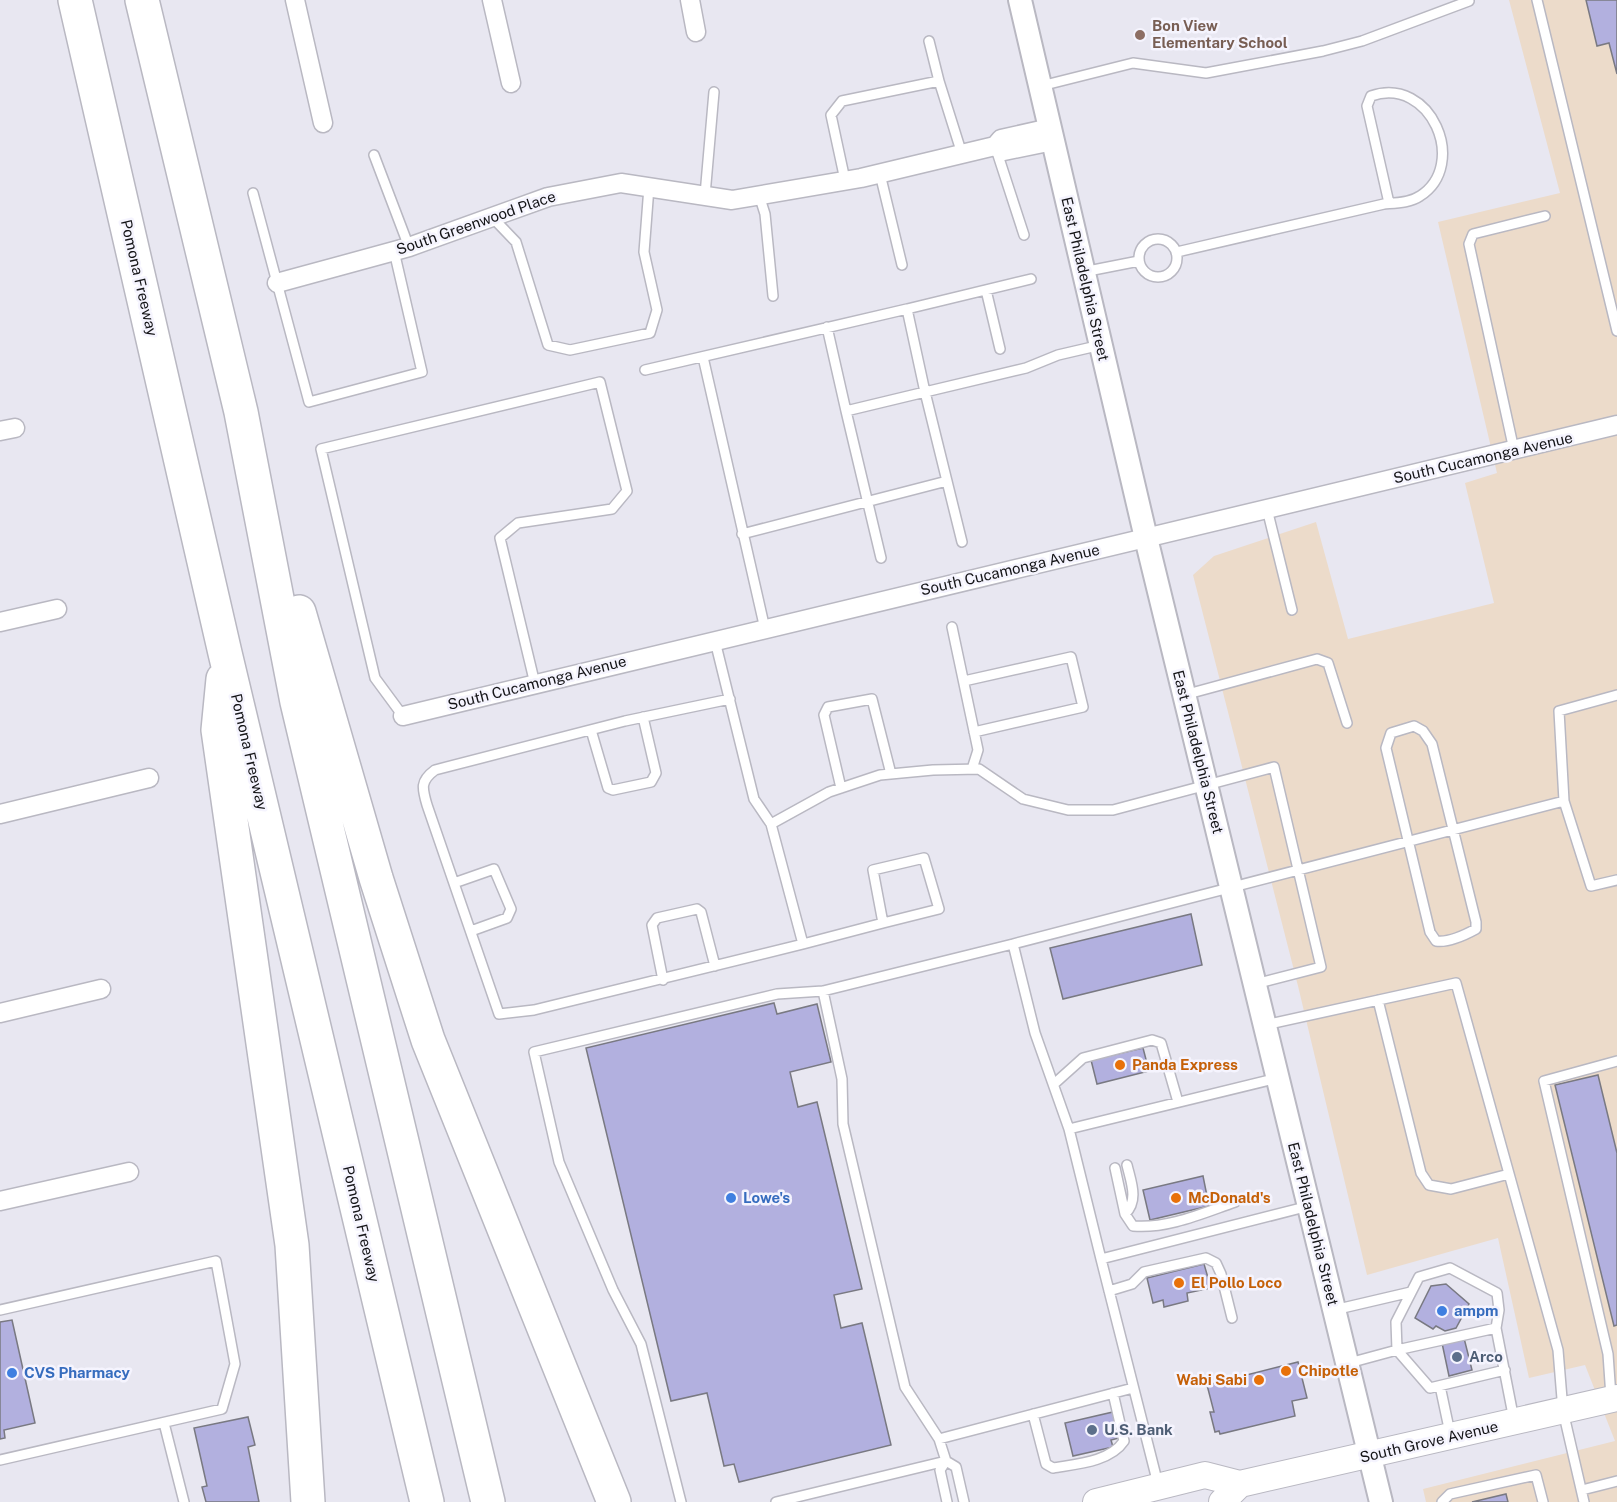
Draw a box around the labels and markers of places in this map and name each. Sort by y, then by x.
place label: Bon View Elementary School [1152,17,1288,51]
marker: Bon View Elementary School [1133,28,1147,42]
place label: Panda Express [1132,1056,1238,1073]
marker: Panda Express [1113,1058,1127,1072]
place label: Lowe's [743,1189,790,1206]
place label: McDonald's [1188,1189,1271,1206]
marker: Lowe's [724,1191,738,1205]
marker: McDonald's [1169,1191,1183,1205]
place label: El Pollo Loco [1191,1274,1282,1291]
marker: El Pollo Loco [1172,1276,1186,1290]
place label: ampm [1454,1302,1498,1319]
marker: ampm [1435,1304,1449,1318]
place label: Arco [1469,1348,1503,1365]
marker: Arco [1450,1350,1464,1364]
place label: Chipotle [1298,1362,1359,1379]
place label: CVS Pharmacy [24,1364,131,1381]
marker: Chipotle [1279,1364,1293,1378]
marker: CVS Pharmacy [5,1366,19,1380]
place label: Wabi Sabi [1176,1371,1247,1388]
marker: Wabi Sabi [1252,1373,1266,1387]
place label: U.S. Bank [1104,1421,1173,1438]
marker: U.S. Bank [1085,1423,1099,1437]

